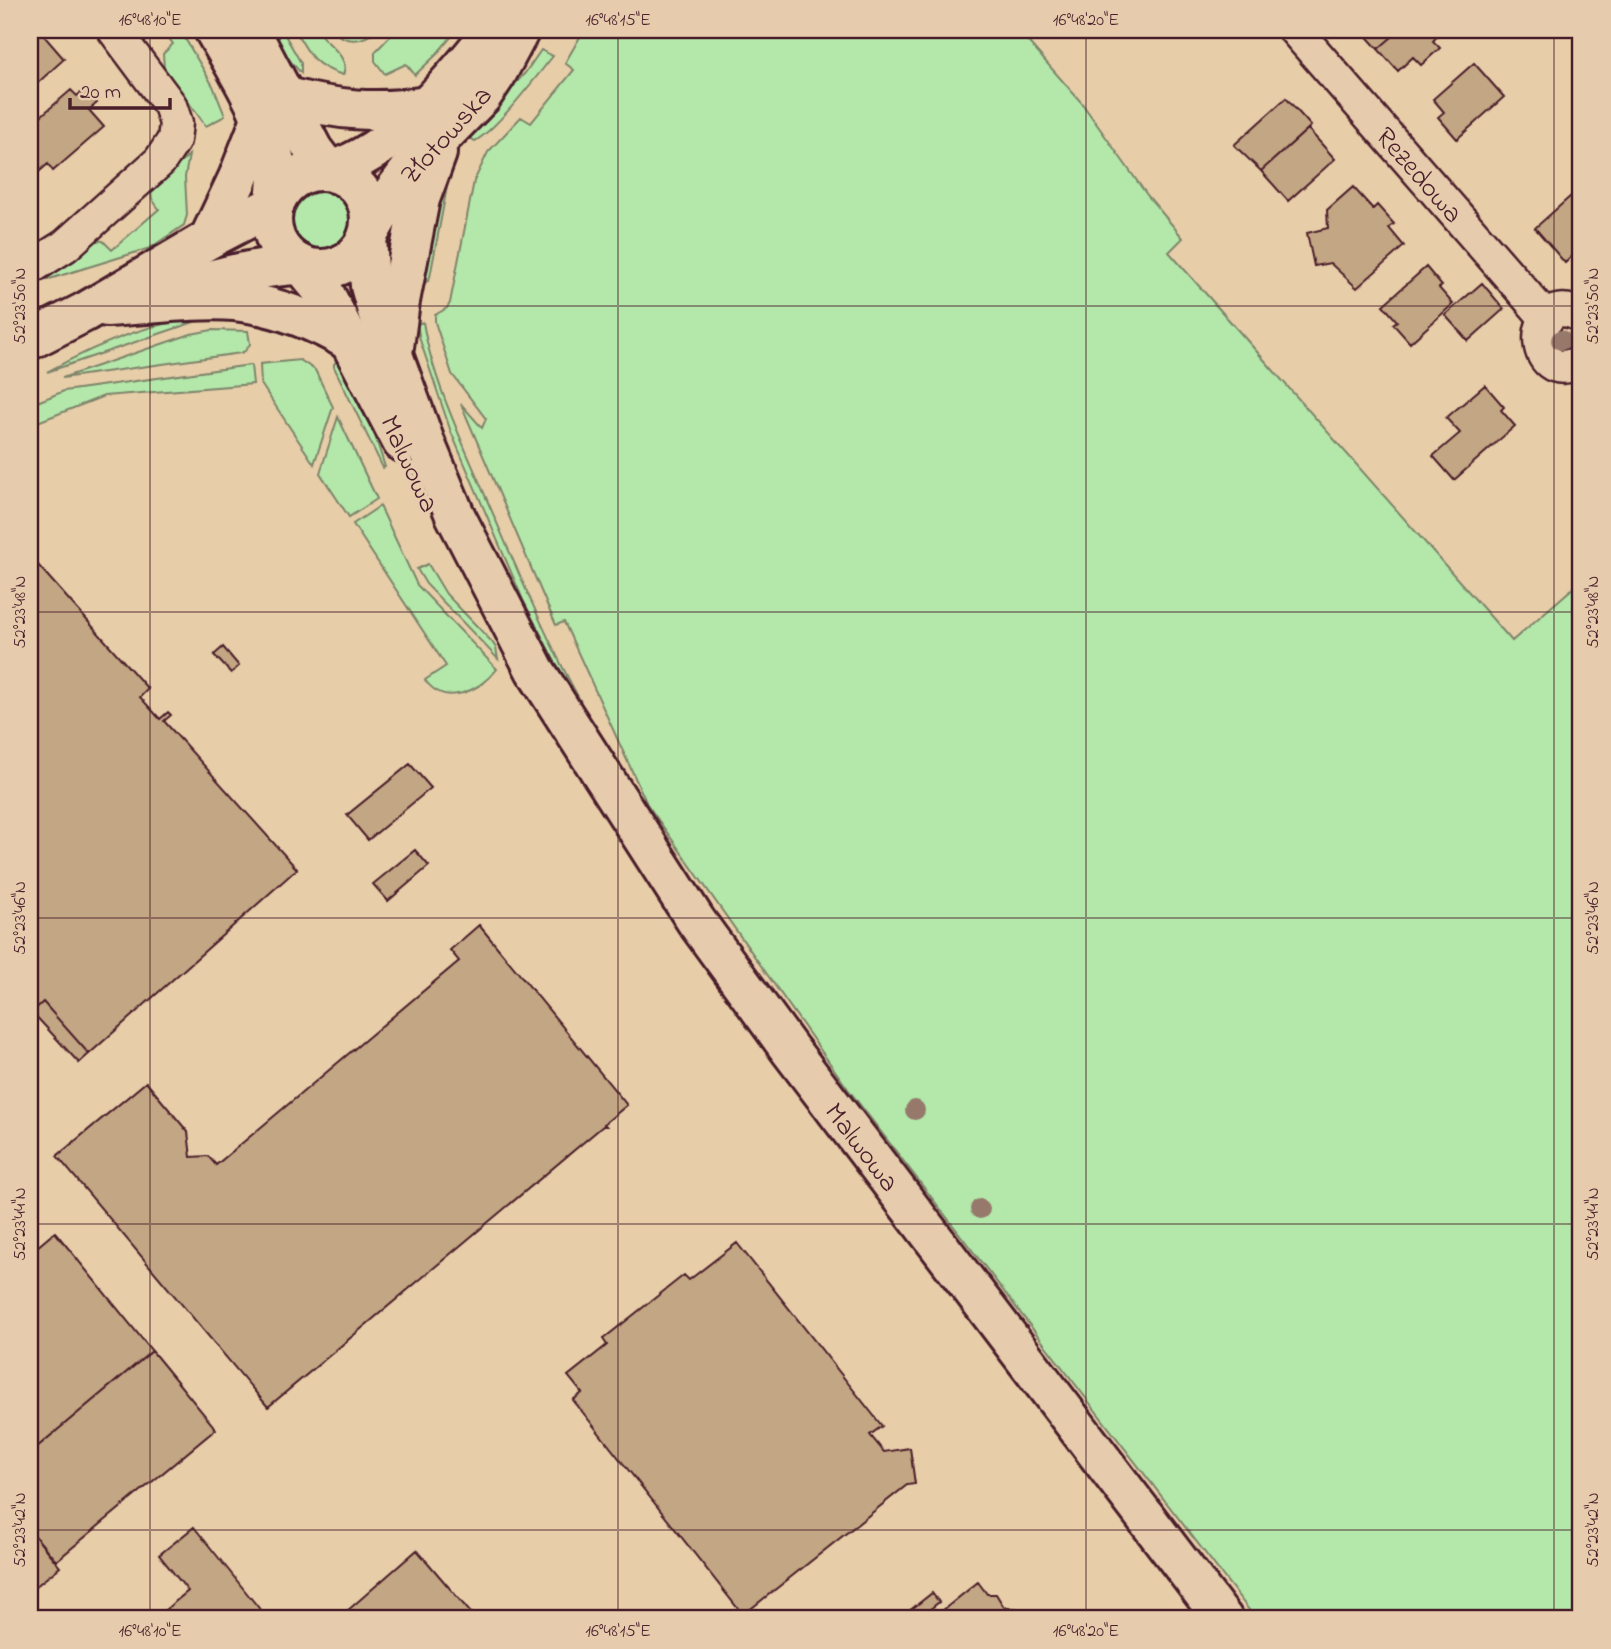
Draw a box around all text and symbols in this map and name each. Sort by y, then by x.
text: 16°48'10"E [118,8,182,34]
text: 16°48'15"E [585,8,651,34]
text: 16°48'20"E [1053,8,1119,34]
scale bar [70,66,170,110]
text: 20 m [80,78,121,108]
street label: Złotowska [392,78,503,195]
street label: Rezedowa [1364,119,1471,233]
text: 52°23'50"N [8,268,34,344]
text: 52°23'50"N [1581,268,1607,344]
street label: Malwowa [367,409,448,520]
text: 52°23'48"N [8,576,34,648]
text: 52°23'48"N [1581,576,1607,648]
text: 52°23'46"N [8,881,34,955]
text: 52°23'46"N [1581,881,1607,955]
street label: Malwowa [813,1095,908,1202]
text: 52°23'44"N [8,1187,34,1261]
text: 52°23'44"N [1581,1187,1607,1261]
text: 52°23'42"N [8,1492,34,1568]
text: 52°23'42"N [1581,1492,1607,1568]
text: 16°48'10"E [118,1619,182,1645]
text: 16°48'15"E [585,1619,651,1645]
text: 16°48'20"E [1053,1619,1119,1645]

